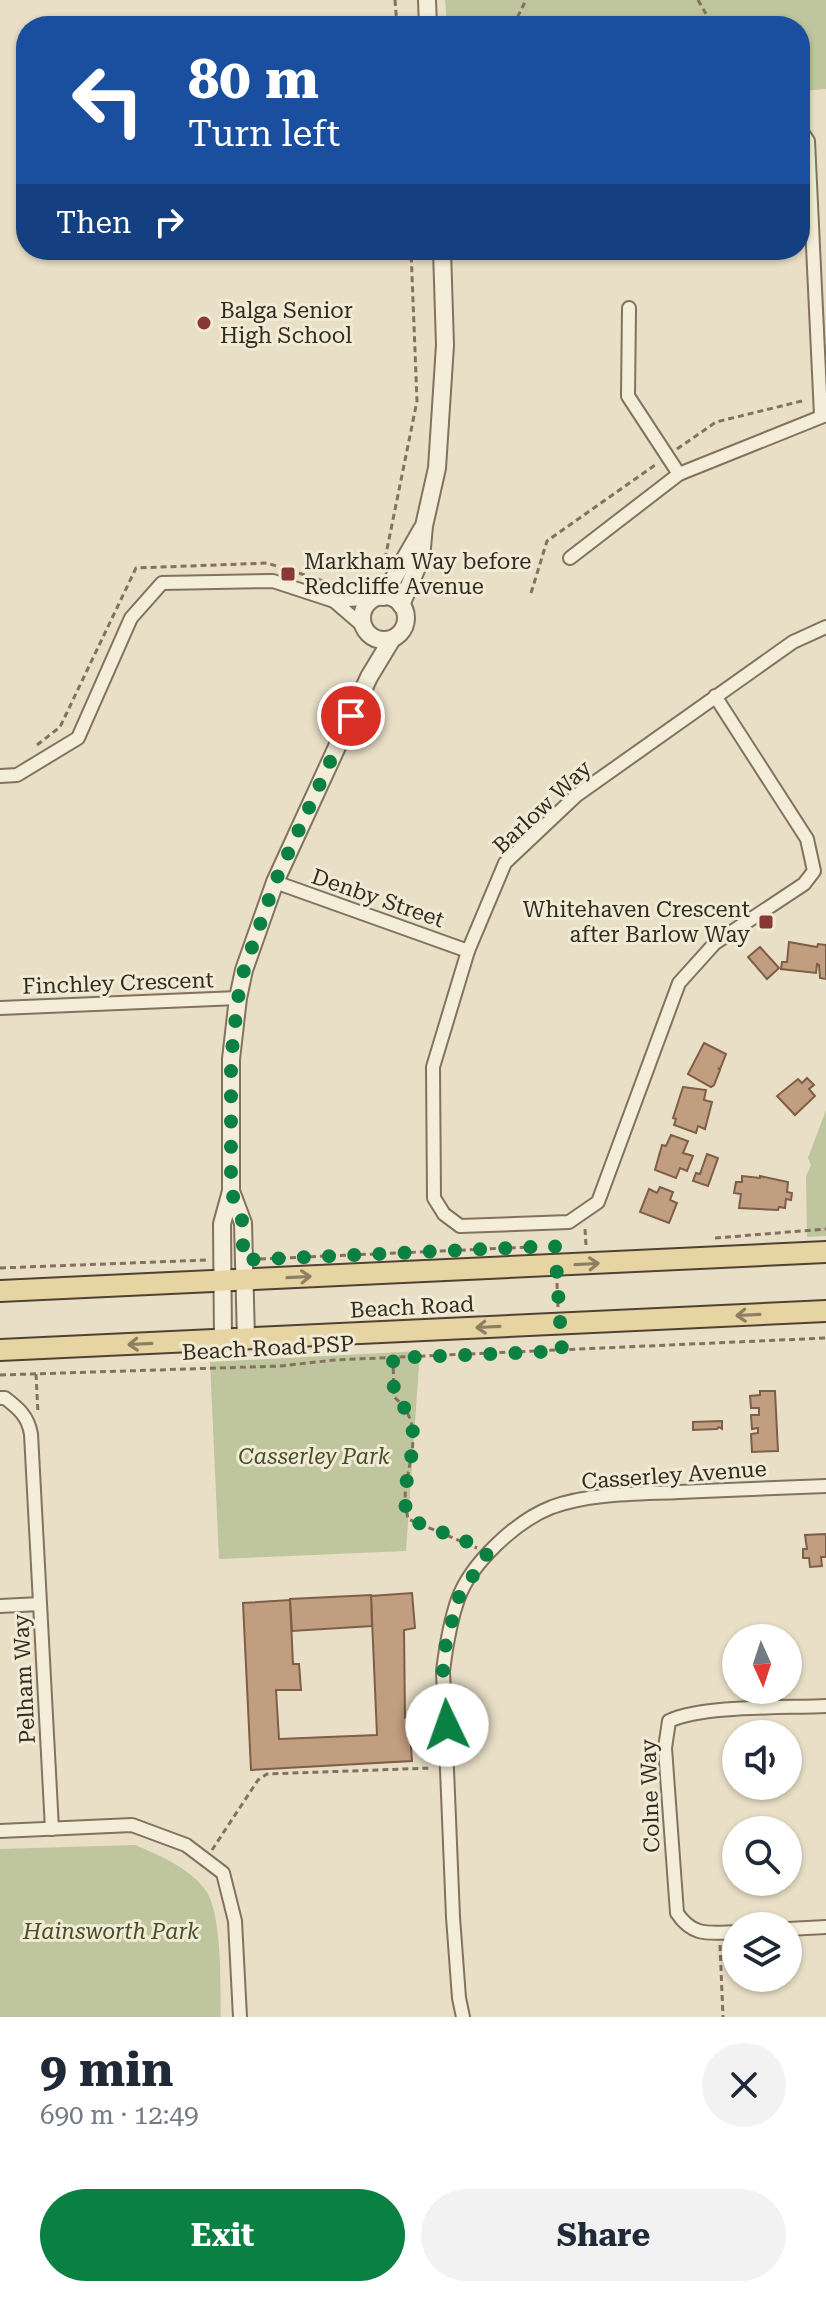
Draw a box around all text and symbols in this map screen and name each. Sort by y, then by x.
text: 80 m [188,46,319,112]
icon: left [56,48,160,152]
text: Turn left [188,113,340,155]
icon: right [147,200,191,244]
text: Then [56,205,131,240]
place label: Balga Senior High School [220,298,353,348]
marker: Balga Senior High School [195,314,213,332]
place label: Markham Way before Redcliffe Avenue [304,549,531,599]
marker: Markham Way before Redcliffe Avenue [279,565,297,583]
pin [317,682,385,750]
icon: arrive [329,694,373,738]
street label: Barlow Way [488,755,596,859]
street label: Denby Street [308,864,448,932]
place label: Whitehaven Crescent after Barlow Way [523,897,750,947]
marker: Whitehaven Crescent after Barlow Way [757,913,775,931]
street label: Finchley Crescent [22,967,214,999]
one-way arrow [573,1256,600,1271]
one-way arrow [285,1270,312,1285]
street label: Beach Road [349,1291,475,1323]
one-way arrow [735,1308,762,1323]
one-way arrow [475,1320,502,1335]
street label: Beach Road PSP [181,1331,355,1365]
one-way arrow [127,1336,154,1351]
park label: Casserley Park [238,1444,390,1469]
street label: Casserley Avenue [581,1456,767,1494]
street label: Pelham Way [8,1613,40,1745]
north arrow [722,1624,802,1704]
map controls [722,1624,802,1992]
position arrow [405,1683,489,1767]
button: sound [722,1720,802,1800]
street label: Colne Way [636,1739,664,1853]
button: search [722,1816,802,1896]
button: layers [722,1912,802,1992]
park label: Hainsworth Park [22,1919,199,1944]
text: 9 min [40,2042,173,2098]
button: close [702,2043,786,2127]
text: 690 m · 12:49 [40,2100,199,2130]
button: Exit [40,2189,405,2281]
button: Share [421,2189,786,2281]

